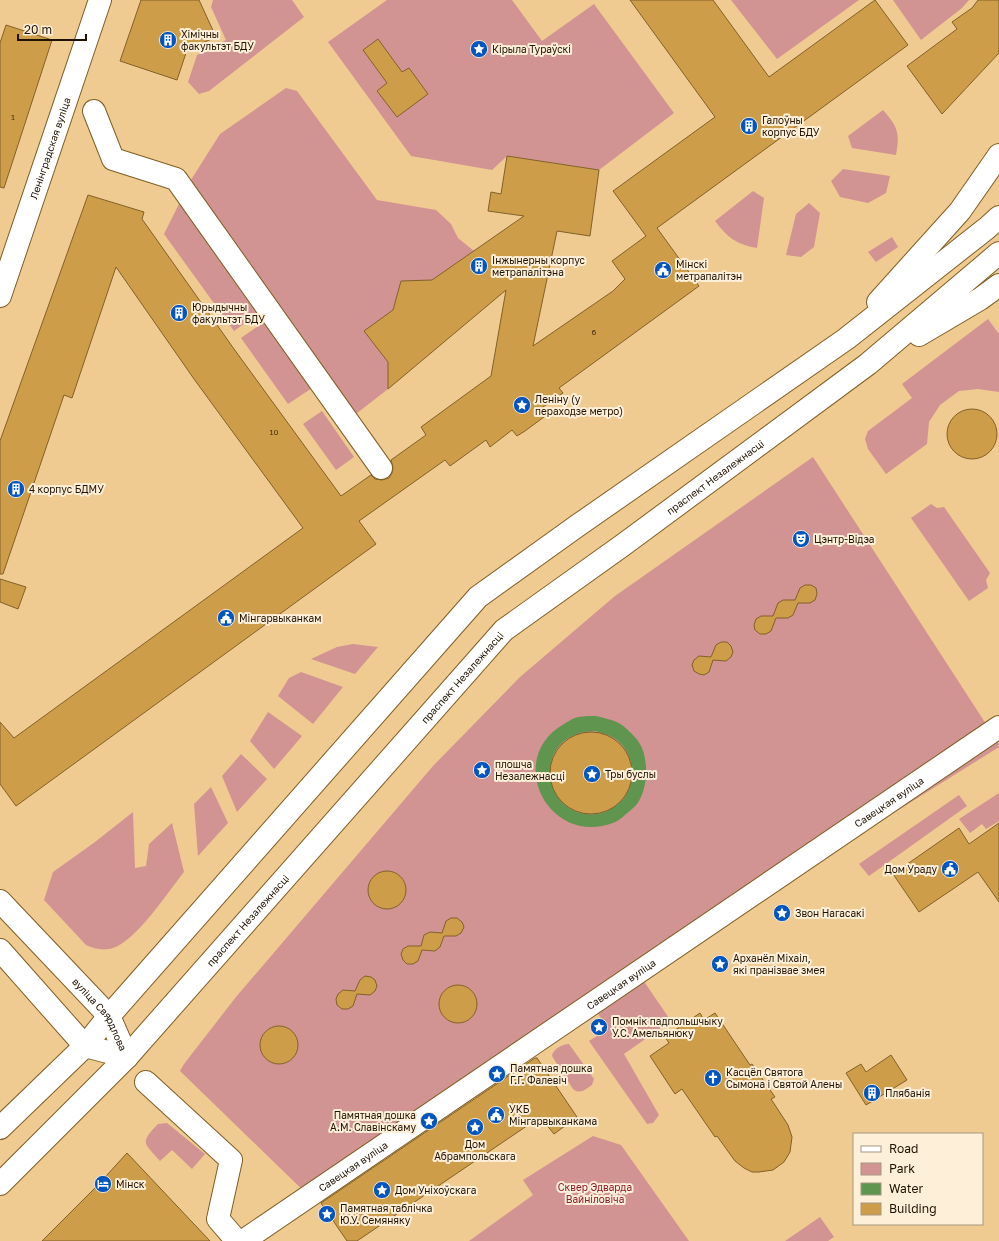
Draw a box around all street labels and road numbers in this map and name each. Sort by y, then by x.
street label: Ленінградская вуліца [27,96,73,201]
street label: праспект Незалежнасці [664,437,766,517]
street label: праспект Незалежнасці [419,629,506,726]
street label: Савецкая вуліца [852,774,926,830]
street label: праспект Незалежнасці [204,872,291,969]
street label: Савецкая вуліца [584,956,658,1012]
street label: вуліца Свярдлова [70,975,129,1053]
street label: Савецкая вуліца [316,1138,390,1194]

